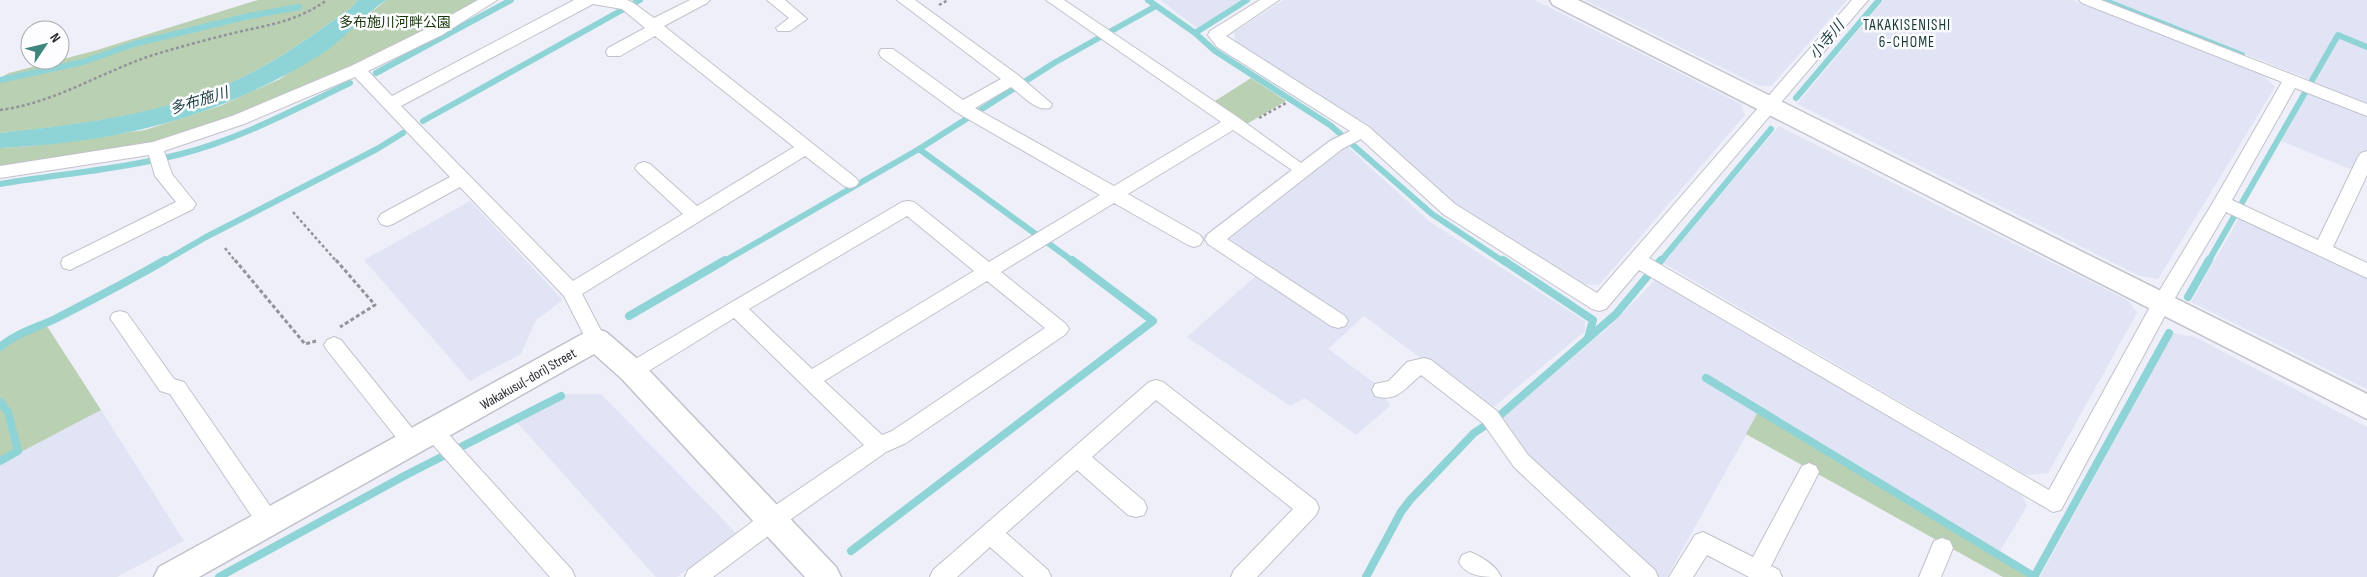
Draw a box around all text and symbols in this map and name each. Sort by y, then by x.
park label: 多布施川河畔公園 [339,14,451,31]
water label: 小寺川 [1805,15,1850,63]
district label: TAKAKISENISHI 6-CHOME [1863,16,1951,52]
north arrow [20,20,70,70]
text: N [46,30,64,46]
water label: 多布施川 [168,83,232,119]
street label: Wakakusu(-dori) Street [477,345,579,413]

